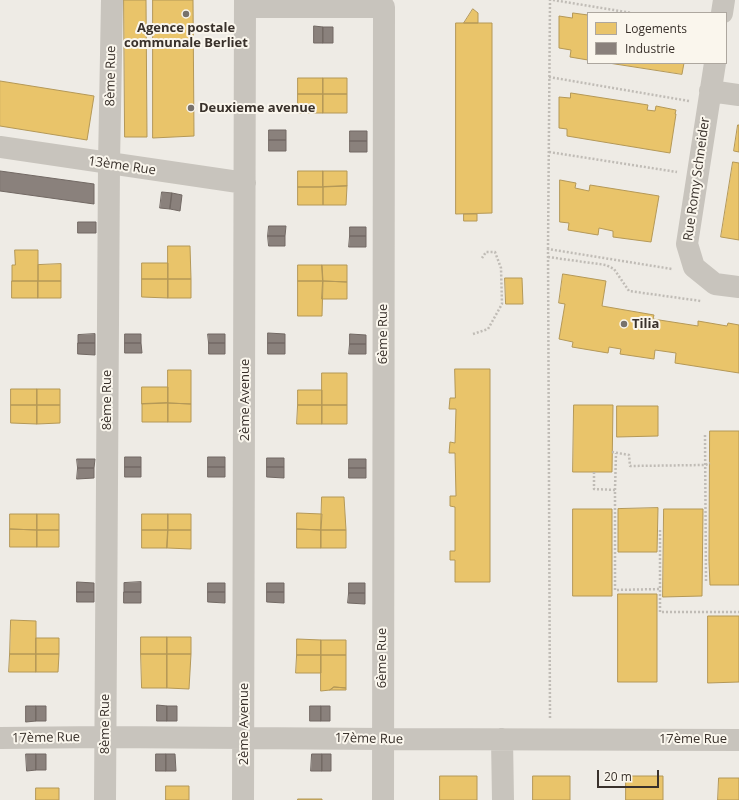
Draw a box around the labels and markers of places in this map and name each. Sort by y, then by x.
marker: Agence postale communale Berliet [181,9,191,19]
place label: Agence postale communale Berliet [124,20,248,51]
place label: Deuxieme avenue [199,100,316,116]
marker: Deuxieme avenue [186,103,196,113]
place label: Tilia [632,316,659,332]
marker: Tilia [619,319,629,329]

